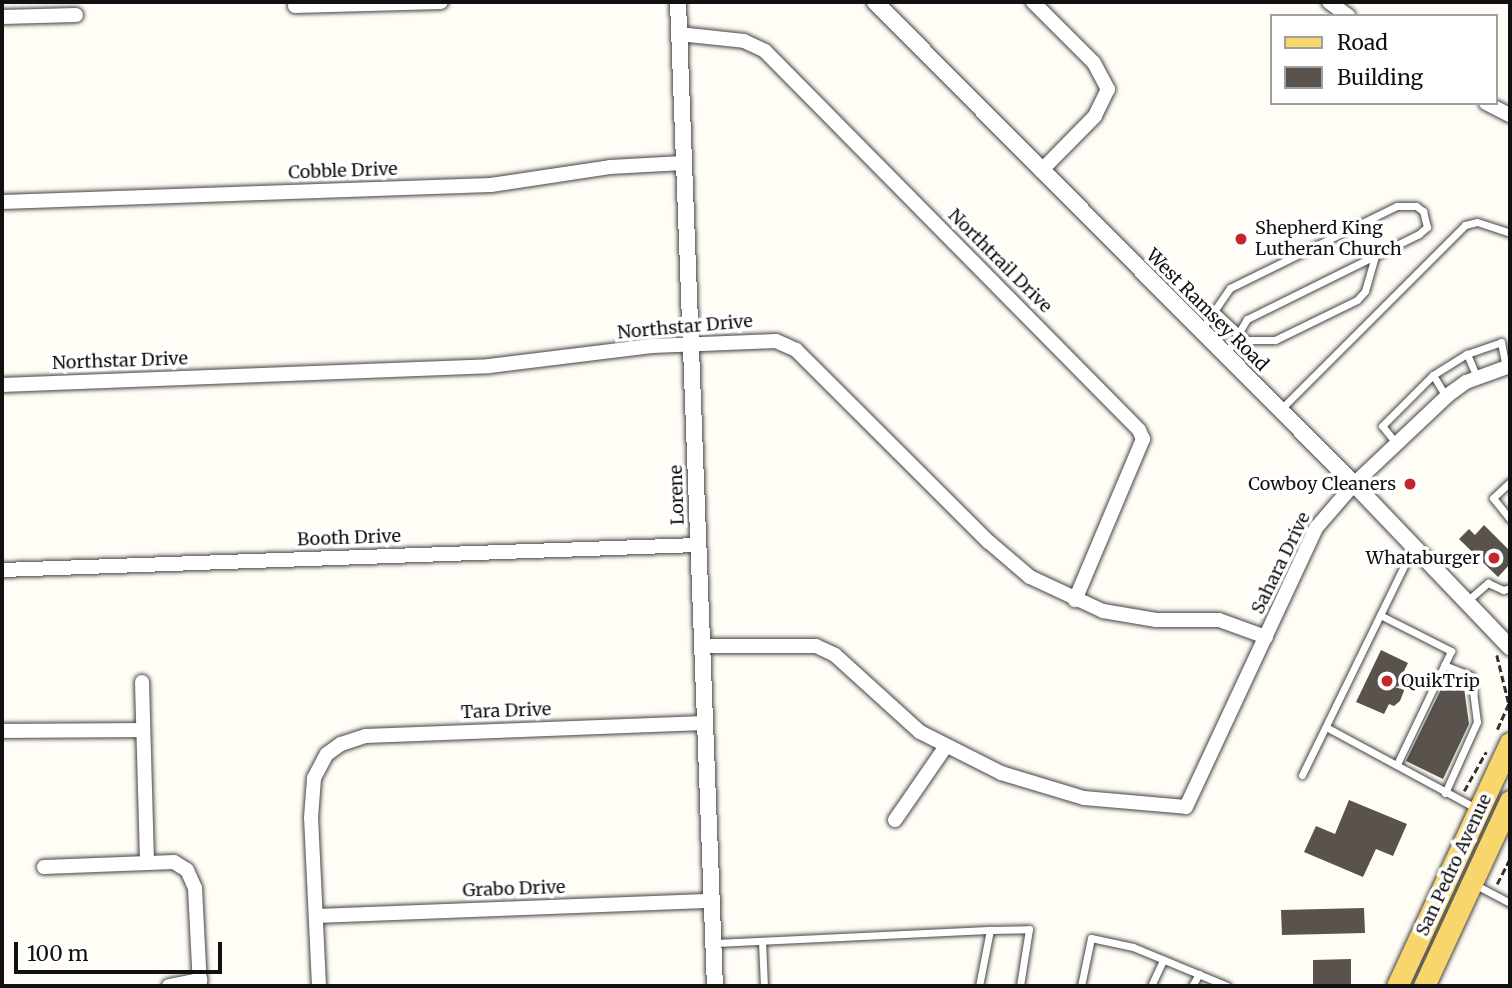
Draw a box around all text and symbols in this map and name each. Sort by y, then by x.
legend [1270,14,1498,105]
text: Road [1337,29,1388,56]
text: Building [1337,64,1423,91]
street label: Cobble Drive [288,158,398,184]
street label: Northtrail Drive [944,205,1056,317]
place label: Shepherd King Lutheran Church [1255,218,1402,260]
marker: Shepherd King Lutheran Church [1233,231,1249,247]
street label: West Ramsey Road [1142,245,1272,375]
street label: Northstar Drive [616,310,754,344]
street label: Northstar Drive [52,348,188,374]
street label: Lorene [665,465,689,525]
place label: Cowboy Cleaners [1248,473,1396,495]
marker: Cowboy Cleaners [1402,476,1418,492]
street label: Sahara Drive [1247,509,1315,617]
street label: Booth Drive [297,525,401,551]
place label: Whataburger [1366,547,1480,569]
marker: Whataburger [1486,550,1502,566]
place label: QuikTrip [1401,670,1480,692]
marker: QuikTrip [1379,673,1395,689]
street label: Tara Drive [460,699,552,723]
street label: San Pedro Avenue [1412,791,1496,939]
street label: Grabo Drive [462,876,566,902]
scale bar [18,928,226,972]
text: 100 m [27,940,89,967]

